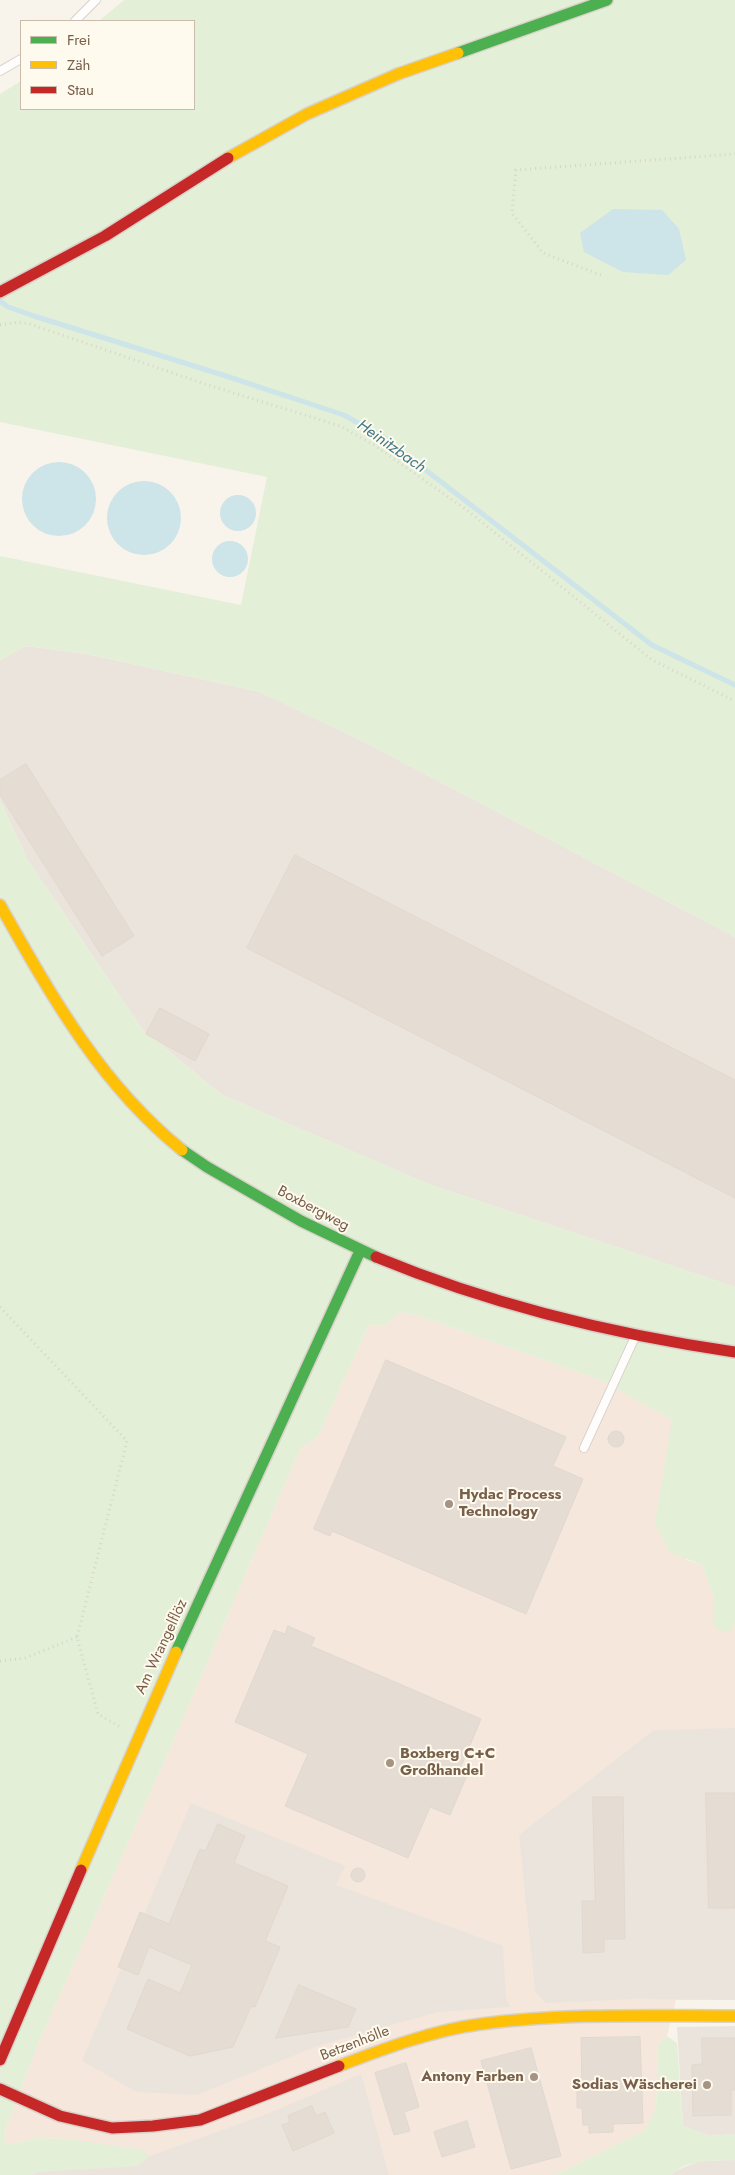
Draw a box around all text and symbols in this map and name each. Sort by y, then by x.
legend [20,20,195,110]
text: Frei [67,29,91,51]
text: Zäh [67,54,90,76]
text: Stau [67,79,94,101]
water label: Heinitzbach [353,416,429,478]
street label: Boxbergweg [274,1183,352,1235]
place label: Hydac Process Technology [459,1486,561,1521]
marker: Hydac Process Technology [443,1498,455,1510]
street label: Am Wrangelflöz [132,1597,192,1697]
place label: Boxberg C+C Großhandel [400,1745,495,1780]
marker: Boxberg C+C Großhandel [384,1757,396,1769]
street label: Betzenhölle [318,2023,392,2065]
place label: Antony Farben [421,2068,524,2086]
marker: Antony Farben [528,2071,540,2083]
place label: Sodias Wäscherei [572,2076,697,2094]
marker: Sodias Wäscherei [701,2079,713,2091]

